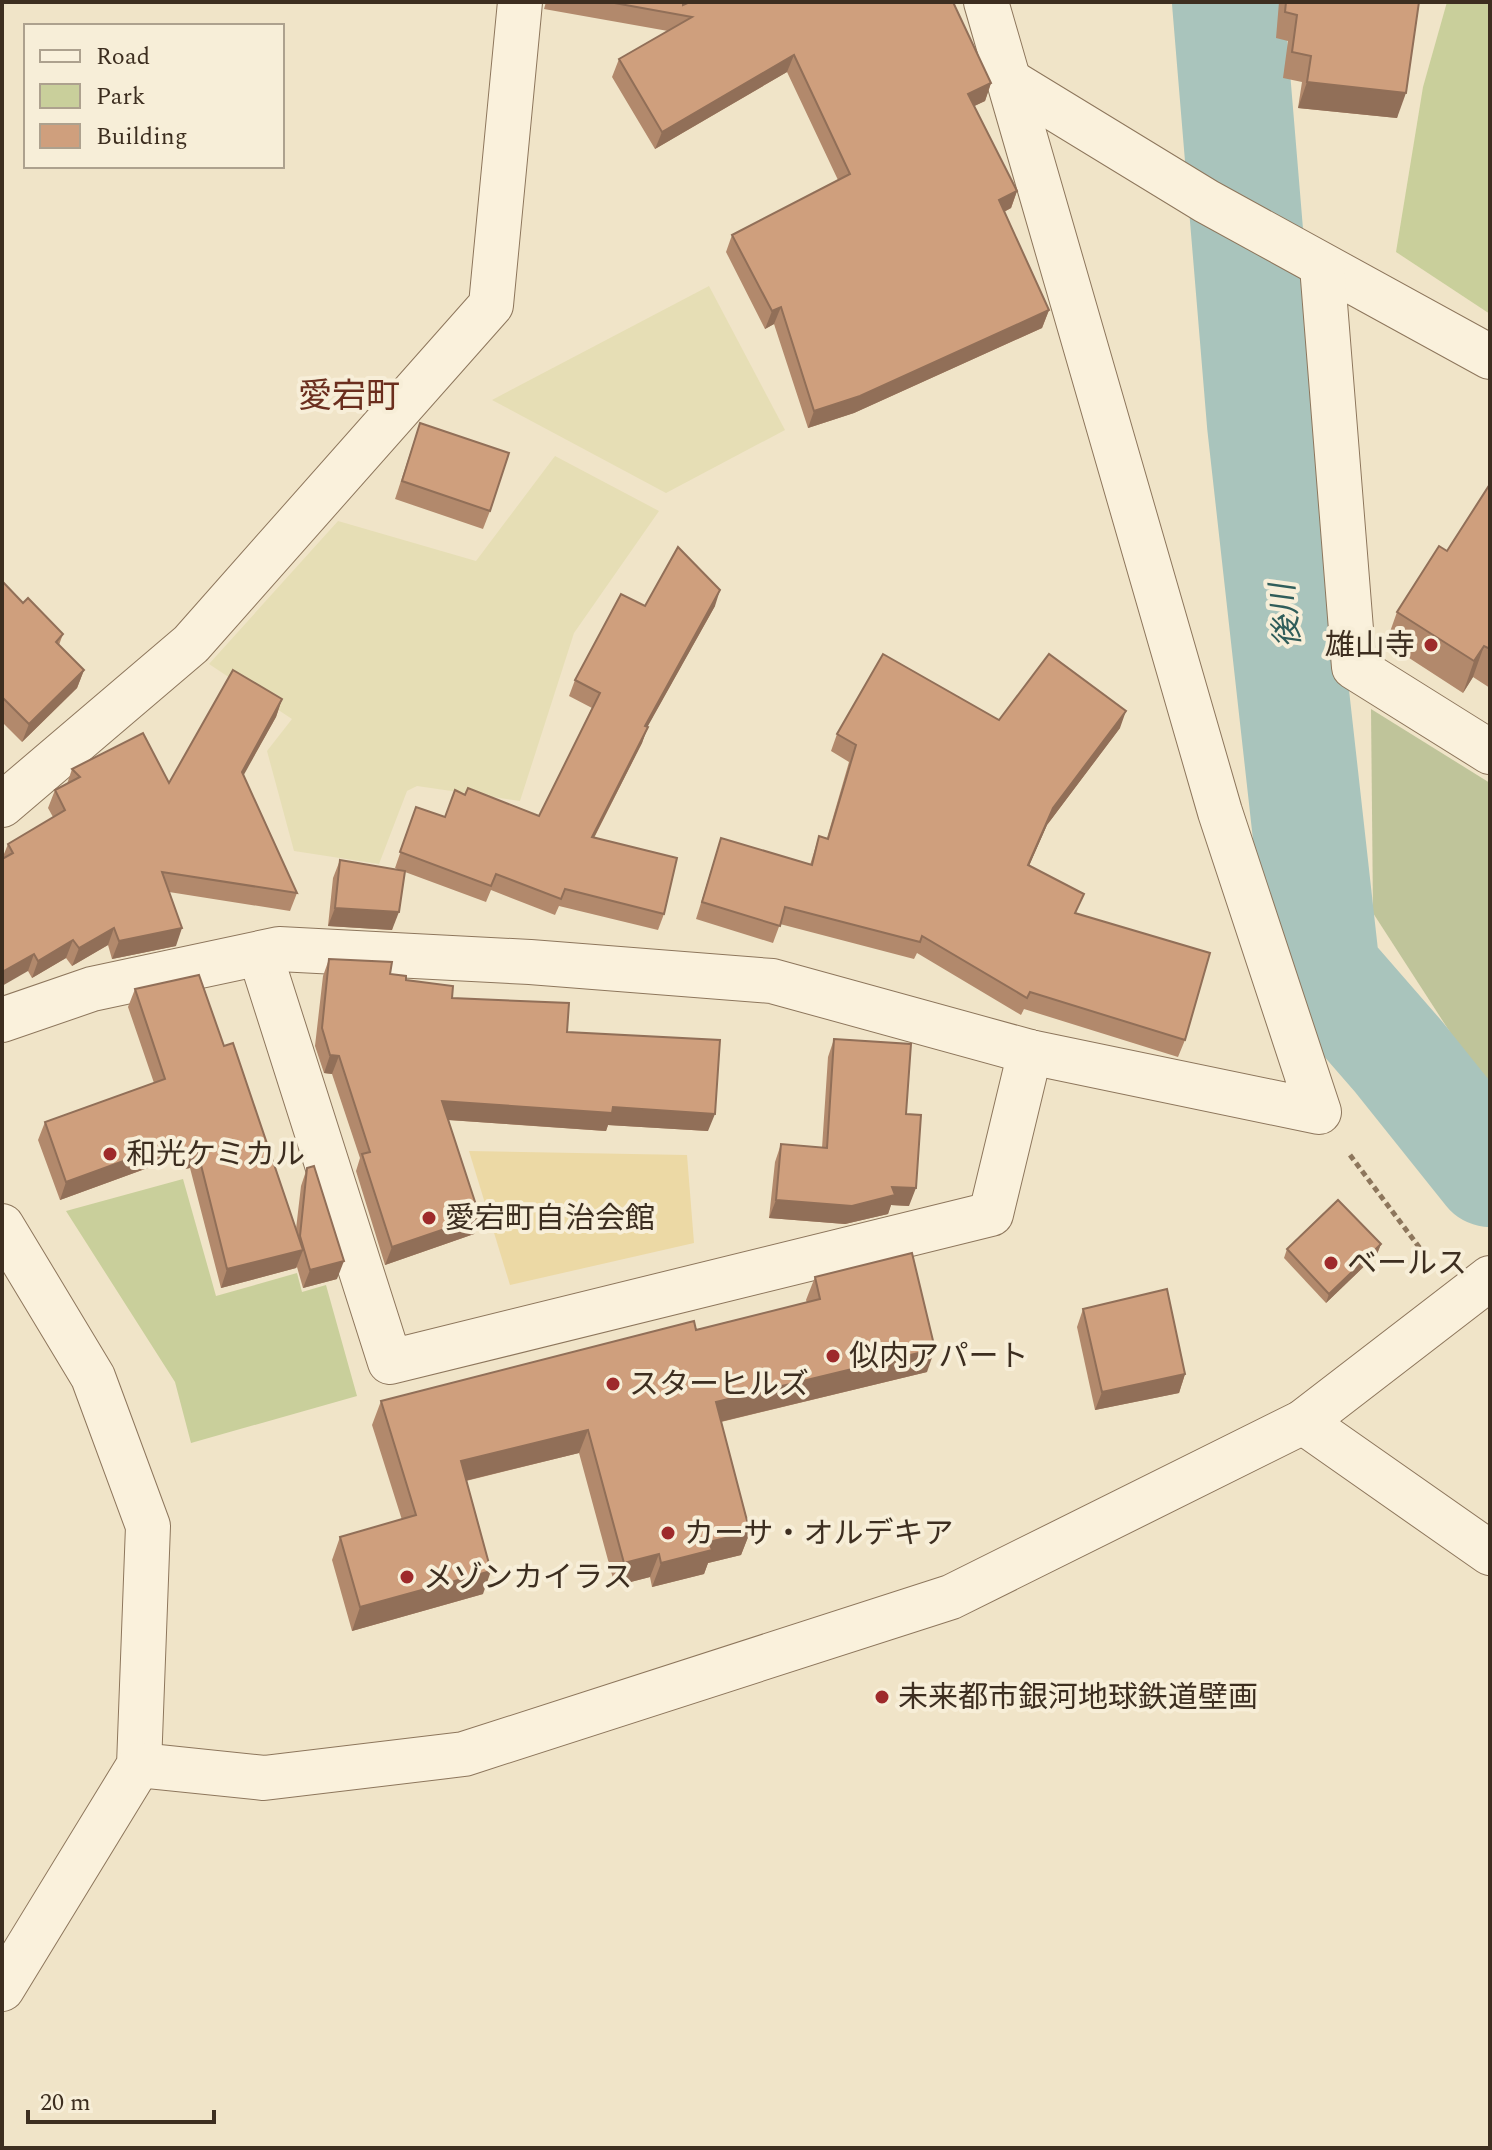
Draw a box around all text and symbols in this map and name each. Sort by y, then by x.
legend [24,24,284,168]
text: Road [96,39,150,75]
text: Park [96,79,146,115]
text: Building [96,119,188,155]
district label: 愛宕町 [298,371,400,423]
water label: 後川 [1258,578,1314,650]
place label: 雄山寺 [1325,623,1415,669]
marker: 雄山寺 [1422,636,1440,654]
place label: 和光ケミカル [126,1132,305,1178]
marker: 和光ケミカル [101,1145,119,1163]
place label: 愛宕町自治会館 [445,1196,655,1242]
marker: 愛宕町自治会館 [420,1209,438,1227]
place label: ベールス [1347,1241,1467,1287]
marker: ベールス [1322,1254,1340,1272]
place label: 似内アパート [849,1334,1028,1380]
marker: 似内アパート [824,1347,842,1365]
place label: スターヒルズ [629,1362,809,1408]
marker: スターヒルズ [604,1375,622,1393]
place label: カーサ・オルデキア [684,1511,953,1557]
marker: カーサ・オルデキア [659,1524,677,1542]
place label: メゾンカイラス [423,1555,632,1601]
marker: メゾンカイラス [398,1568,416,1586]
place label: 未来都市銀河地球鉄道壁画 [898,1675,1258,1721]
marker: 未来都市銀河地球鉄道壁画 [873,1688,891,1706]
scale bar [28,2074,214,2124]
text: 20 m [40,2085,91,2121]

